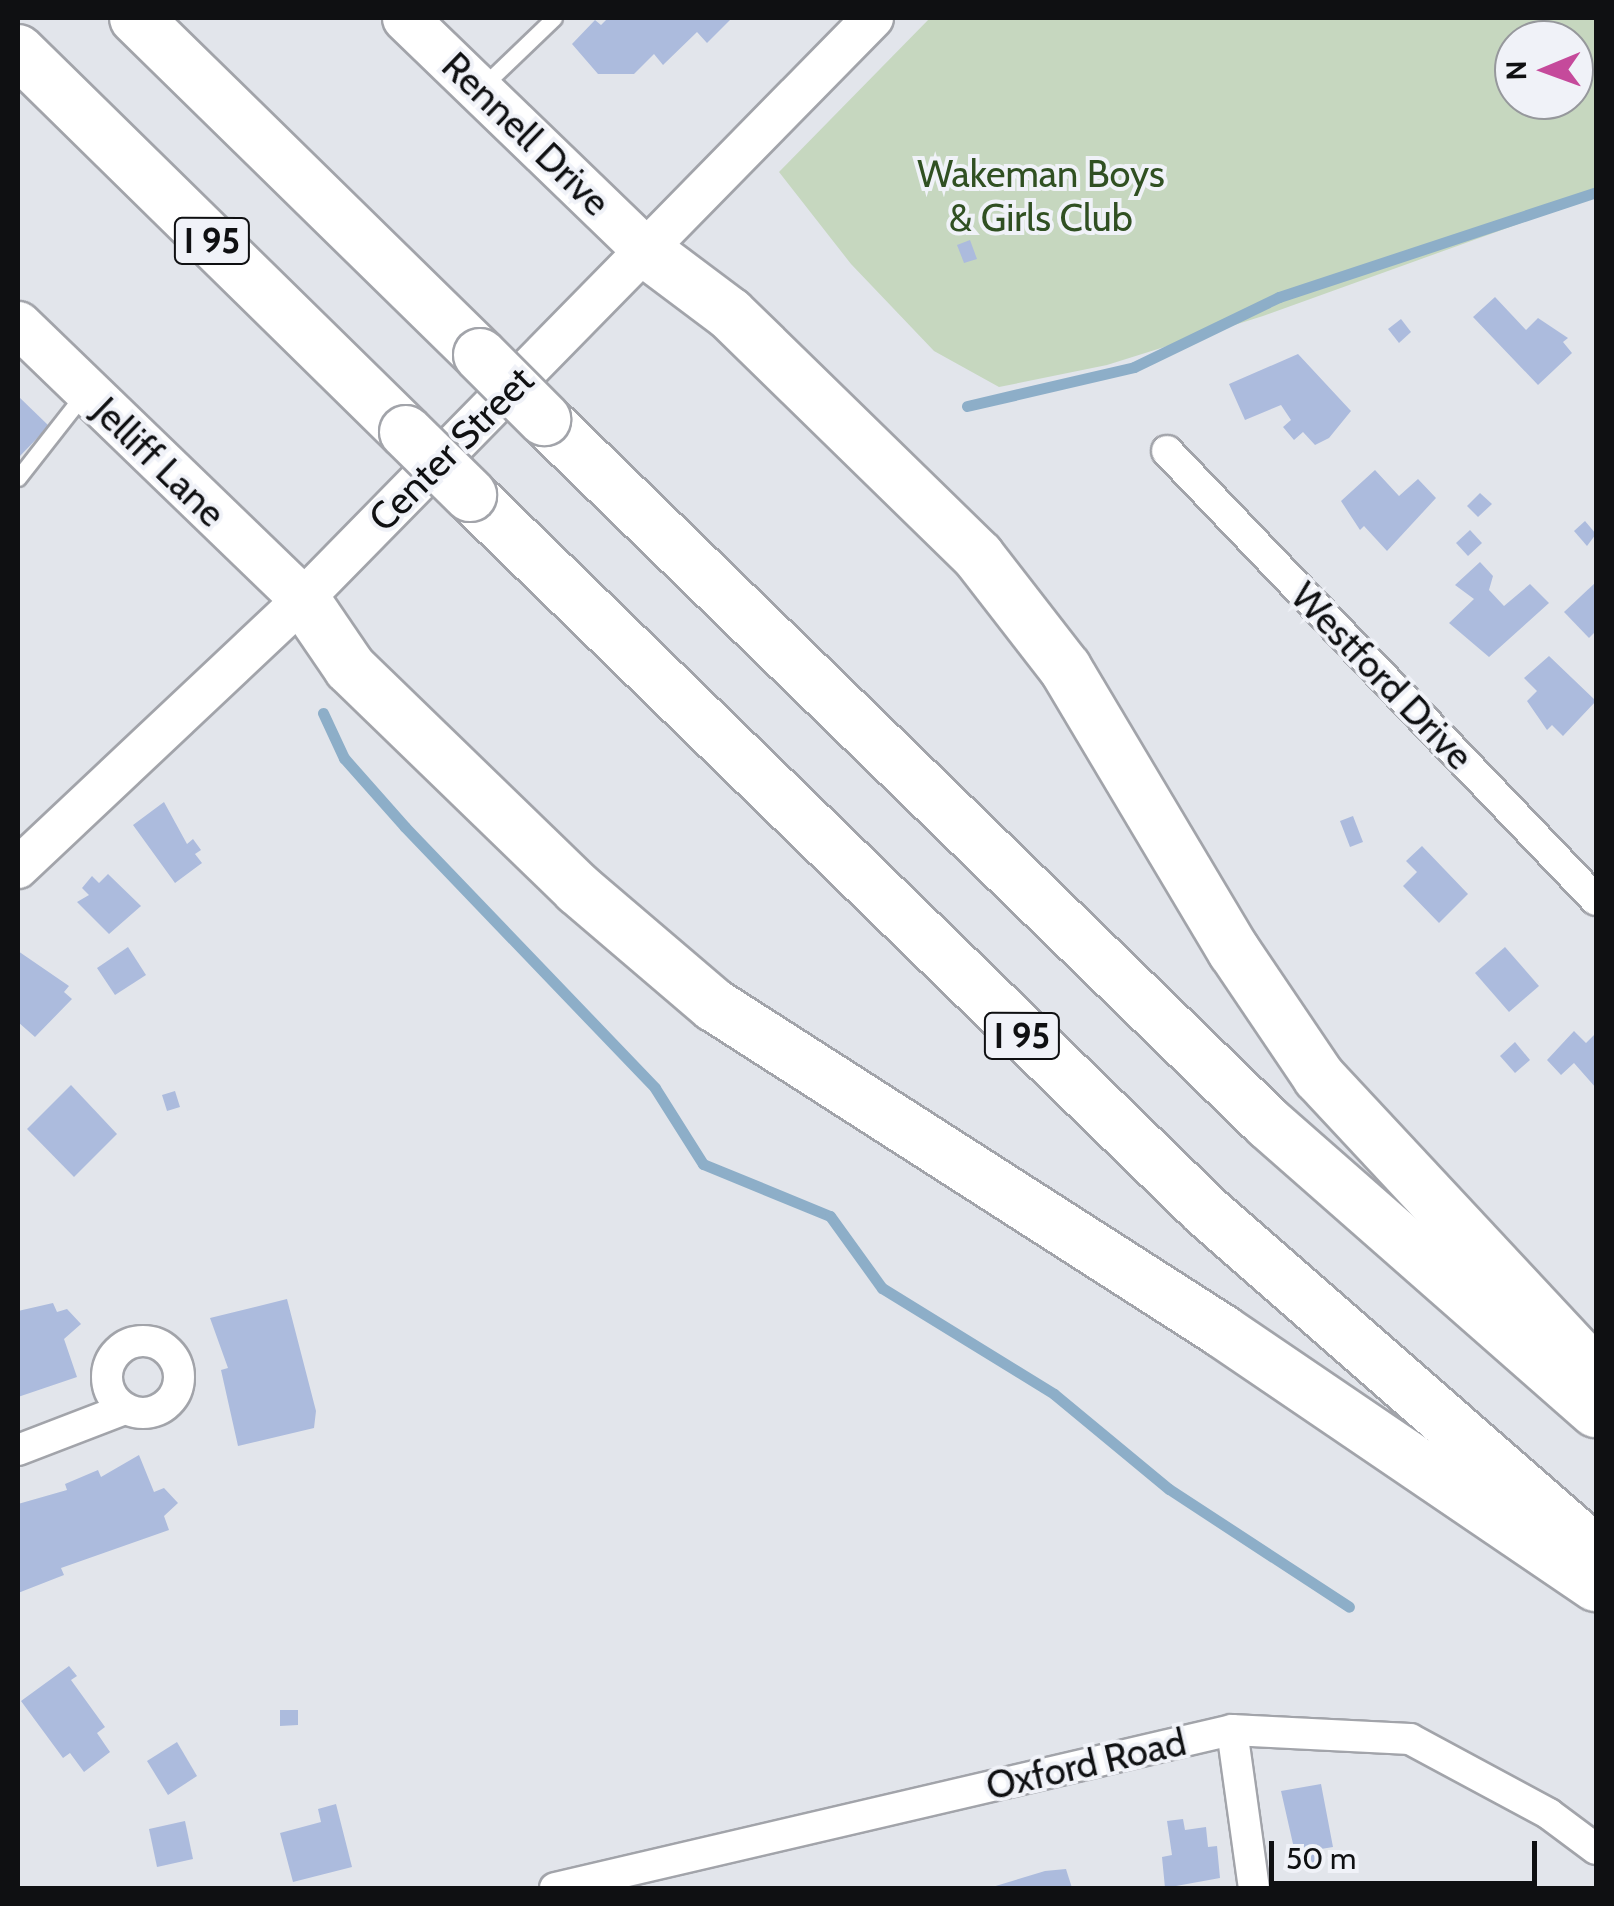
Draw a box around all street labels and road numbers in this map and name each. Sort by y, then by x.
street label: Rennell Drive [433,43,619,225]
road number: I 95 [172,211,252,271]
street label: Center Street [359,357,543,541]
street label: Jelliff Lane [83,388,235,536]
street label: Westford Drive [1282,573,1482,779]
road number: I 95 [982,1006,1062,1066]
street label: Oxford Road [982,1719,1190,1809]

